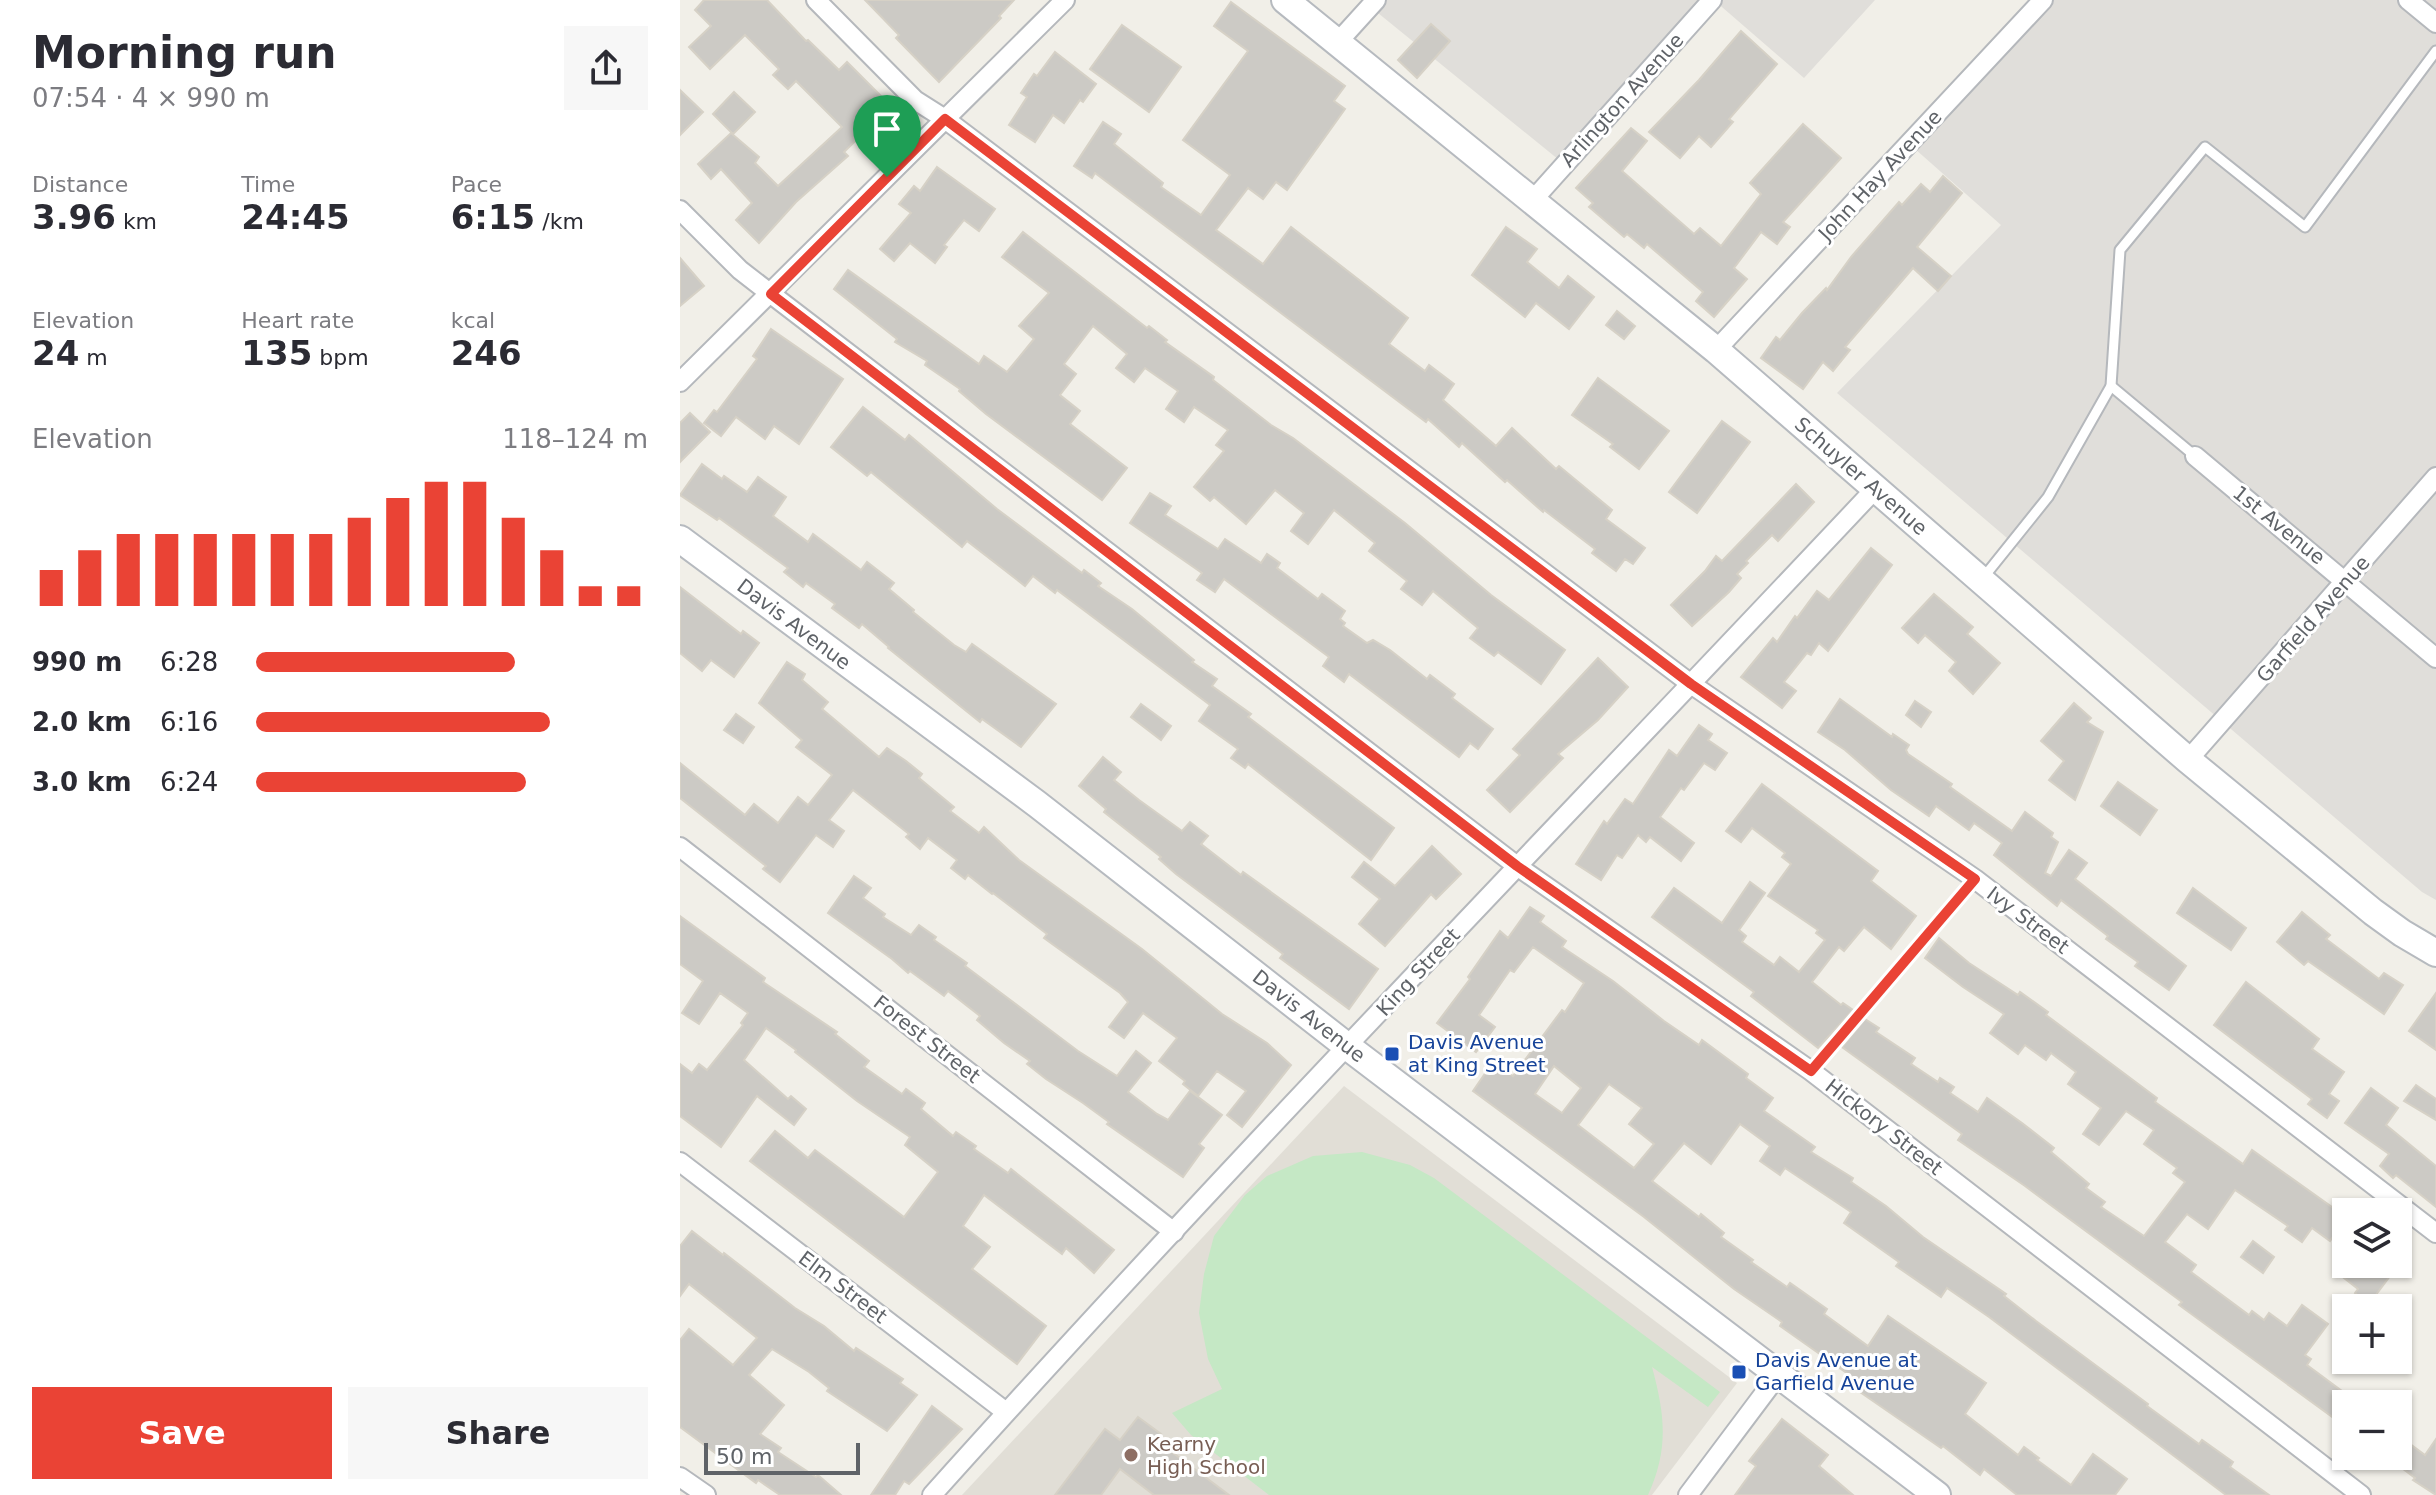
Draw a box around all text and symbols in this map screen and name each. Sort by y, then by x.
button: share [564,26,648,110]
text: Morning run [32,27,337,78]
street label: Arlington Avenue [1556,28,1688,172]
text: 07:54 · 4 × 990 m [32,83,270,113]
pin [853,95,921,177]
street label: John Hay Avenue [1812,105,1947,247]
icon: arrive [865,107,909,151]
text: Distance [32,172,128,197]
text: Time [241,172,295,197]
text: Pace [451,172,502,197]
text: 3.96 [32,197,116,237]
text: 24:45 [241,197,350,237]
text: 6:15 [451,197,535,237]
text: km [116,209,157,234]
text: /km [535,209,584,234]
text: Elevation [32,308,134,333]
text: Heart rate [241,308,354,333]
text: kcal [451,308,495,333]
text: 24 [32,333,79,373]
text: 135 [241,333,312,373]
text: 246 [451,333,522,373]
text: m [79,345,108,370]
text: bpm [312,345,369,370]
street label: Schuyler Avenue [1790,412,1932,540]
text: Elevation [32,424,153,454]
text: 118–124 m [502,424,648,454]
street label: 1st Avenue [2228,481,2330,569]
street label: Garfield Avenue [2252,551,2374,687]
street label: Davis Avenue [732,573,856,675]
text: 990 m [32,647,122,677]
text: 6:28 [160,647,218,677]
text: 2.0 km [32,707,132,737]
text: 6:16 [160,707,218,737]
text: 3.0 km [32,767,132,797]
text: 6:24 [160,767,218,797]
street label: Ivy Street [1982,881,2074,959]
street label: King Street [1371,923,1465,1021]
street label: Davis Avenue [1248,965,1370,1067]
street label: Forest Street [869,990,985,1088]
place label: Davis Avenue at King Street [1408,1030,1546,1077]
marker: Davis Avenue at King Street [1383,1045,1401,1063]
street label: Hickory Street [1821,1074,1947,1180]
map controls [2332,1198,2412,1470]
button: layers [2332,1198,2412,1278]
street label: Elm Street [794,1246,892,1328]
button: + [2332,1294,2412,1374]
place label: Davis Avenue at Garfield Avenue [1755,1348,1918,1395]
marker: Davis Avenue at Garfield Avenue [1730,1363,1748,1381]
button: Save [32,1387,332,1479]
button: Share [348,1387,648,1479]
button: − [2332,1390,2412,1470]
place label: Kearny High School [1147,1432,1266,1479]
scale bar [704,1439,860,1475]
text: 50 m [716,1444,772,1469]
marker: Kearny High School [1122,1446,1140,1464]

